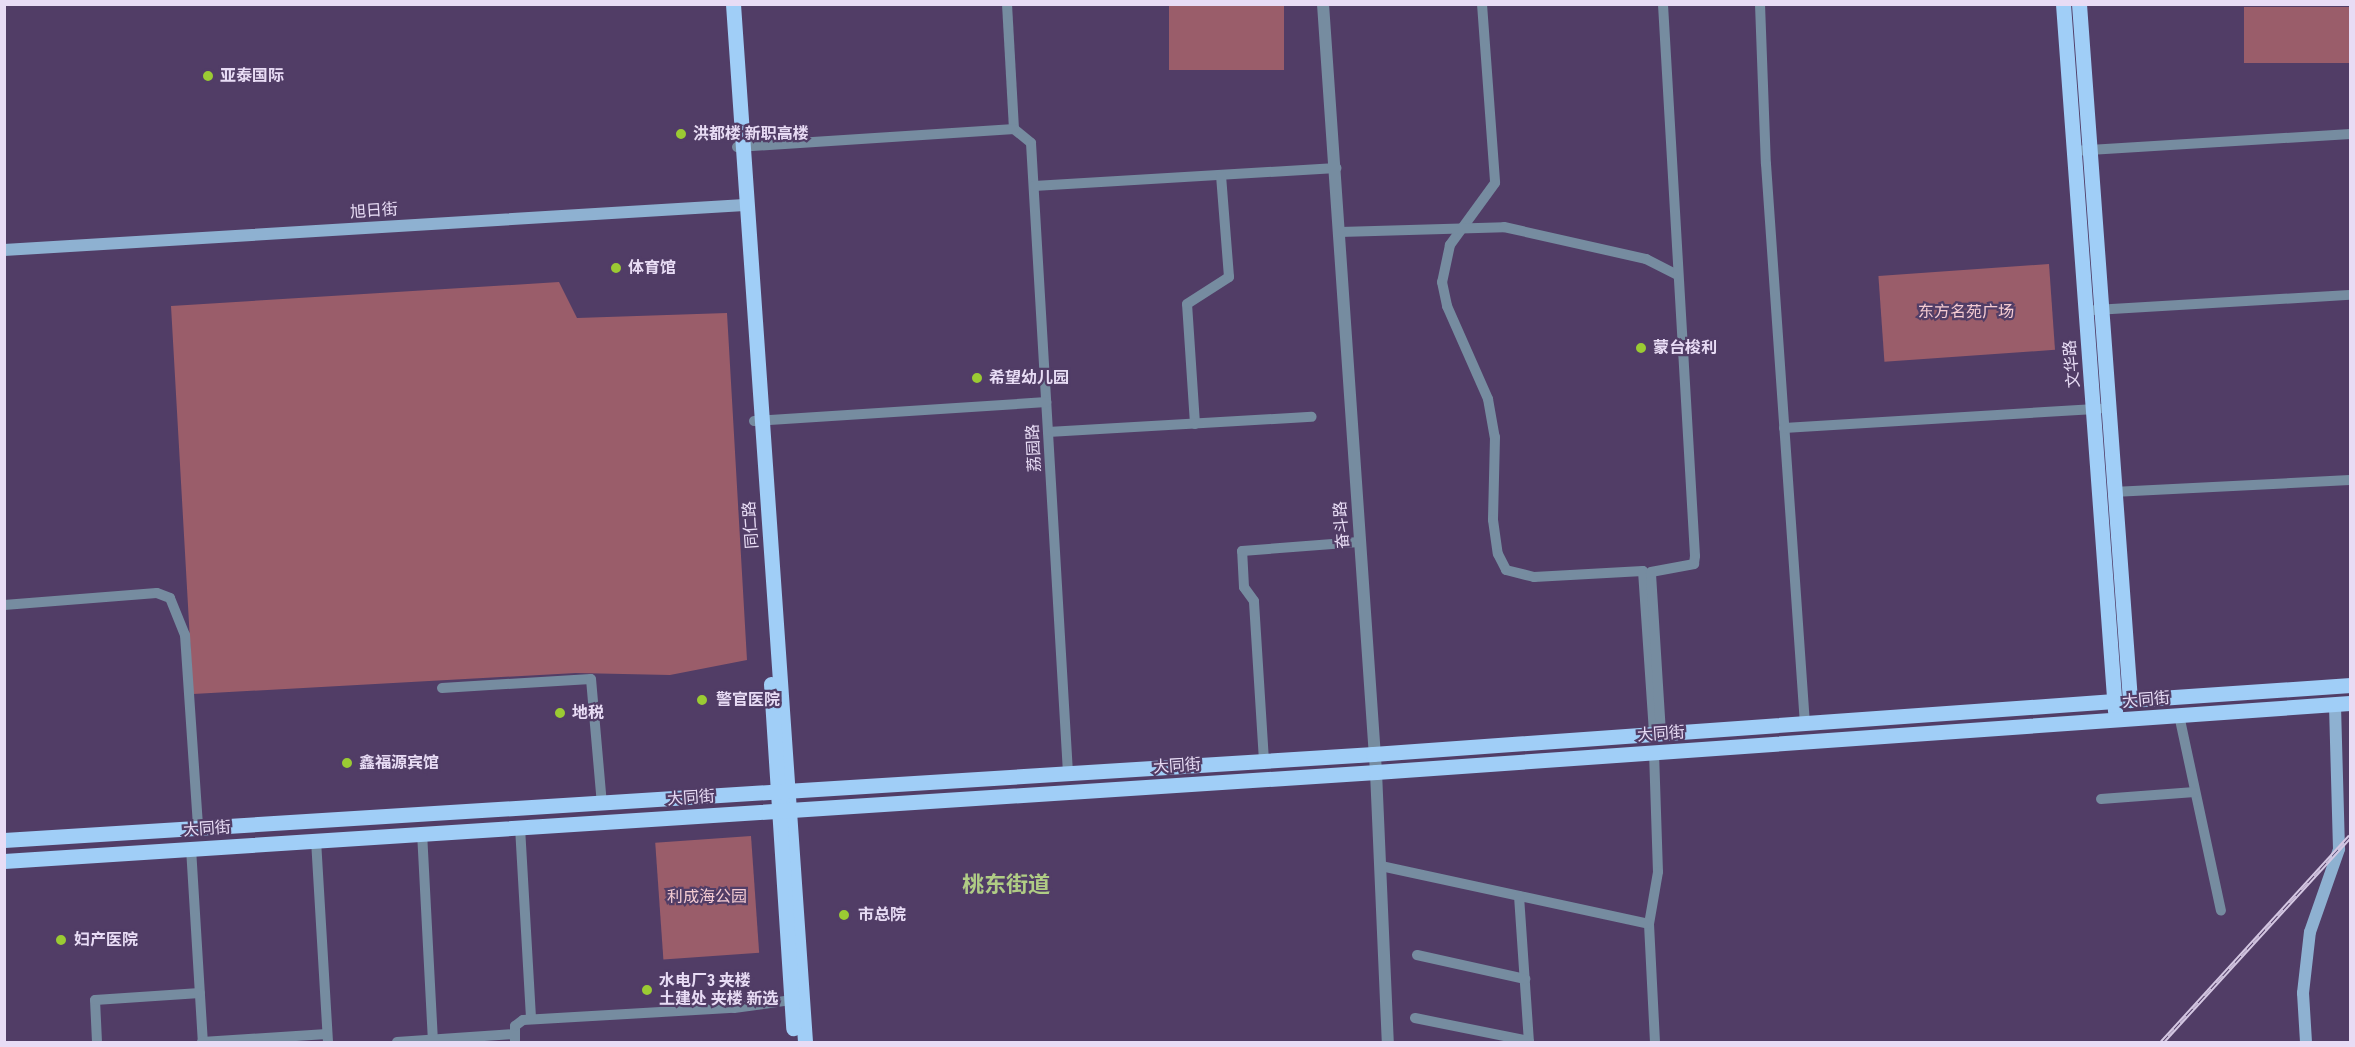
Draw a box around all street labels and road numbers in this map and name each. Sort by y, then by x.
street label: 旭日街 [349,200,399,222]
street label: 文华路 [2060,339,2084,389]
street label: 荔园路 [1023,424,1045,472]
street label: 同仁路 [740,500,762,550]
street label: 奋斗路 [1331,500,1353,550]
street label: 大同街 [2121,688,2171,712]
street label: 大同街 [1636,723,1686,745]
street label: 大同街 [1152,755,1202,777]
street label: 大同街 [666,787,716,809]
street label: 大同街 [182,818,232,840]

